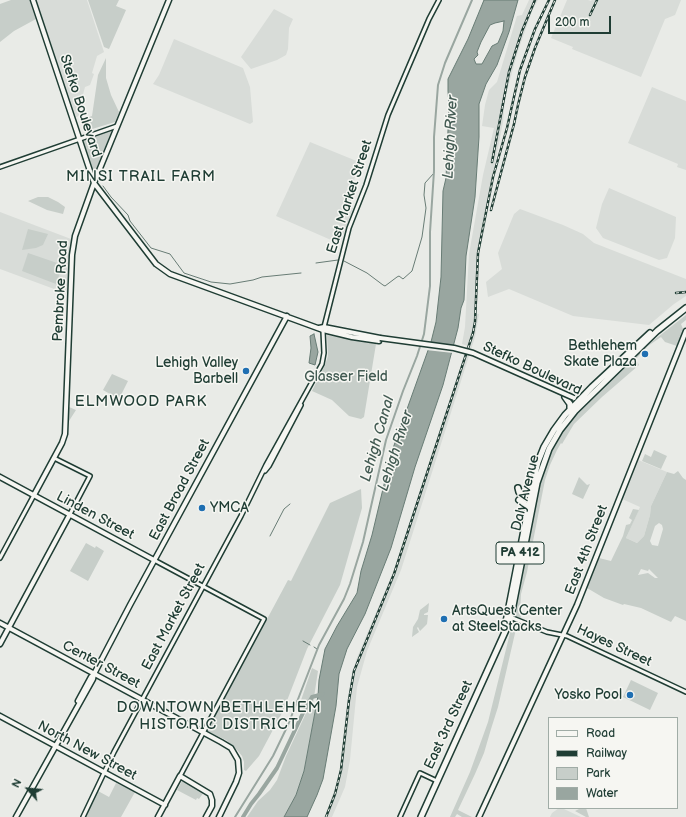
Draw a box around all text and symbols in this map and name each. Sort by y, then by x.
scale bar [550,8,613,34]
text: 200 m [555,15,589,30]
street label: Stefko Boulevard [55,52,105,160]
water label: Lehigh River [440,95,462,179]
street label: East Market Street [324,138,376,256]
district label: MINSI TRAIL FARM [66,168,216,186]
street label: Pembroke Road [50,240,72,342]
place label: Bethlehem Skate Plaza [564,338,637,370]
street label: Stefko Boulevard [480,339,584,399]
marker: Bethlehem Skate Plaza [640,349,650,359]
place label: Lehigh Valley Barbell [155,355,238,388]
marker: Lehigh Valley Barbell [241,366,251,376]
park label: Glasser Field [304,369,388,385]
district label: ELMWOOD PARK [75,393,207,411]
water label: Lehigh Canal [357,394,399,484]
water label: Lehigh River [375,408,417,494]
street label: East Broad Street [146,436,214,544]
street label: Daly Avenue [508,453,544,533]
street label: Linden Street [53,488,137,544]
place label: YMCA [210,500,249,516]
marker: YMCA [197,503,207,513]
street label: East 4th Street [562,503,612,597]
road number: PA 412 [496,542,544,564]
street label: East Market Street [139,561,209,673]
place label: ArtsQuest Center at SteelStacks [452,603,562,636]
marker: ArtsQuest Center at SteelStacks [439,614,449,624]
street label: Hayes Street [574,621,654,671]
street label: Center Street [59,637,143,693]
street label: East 3rd Street [421,678,477,772]
place label: Yosko Pool [555,687,622,703]
marker: Yosko Pool [625,690,635,700]
district label: DOWNTOWN BETHLEHEM HISTORIC DISTRICT [116,699,322,734]
legend [548,717,678,809]
street label: North New Street [35,718,139,784]
text: Road [586,726,615,741]
text: Railway [586,746,627,761]
text: Park [586,766,610,781]
north arrow [8,769,48,809]
text: N [9,777,25,790]
text: Water [586,786,618,801]

